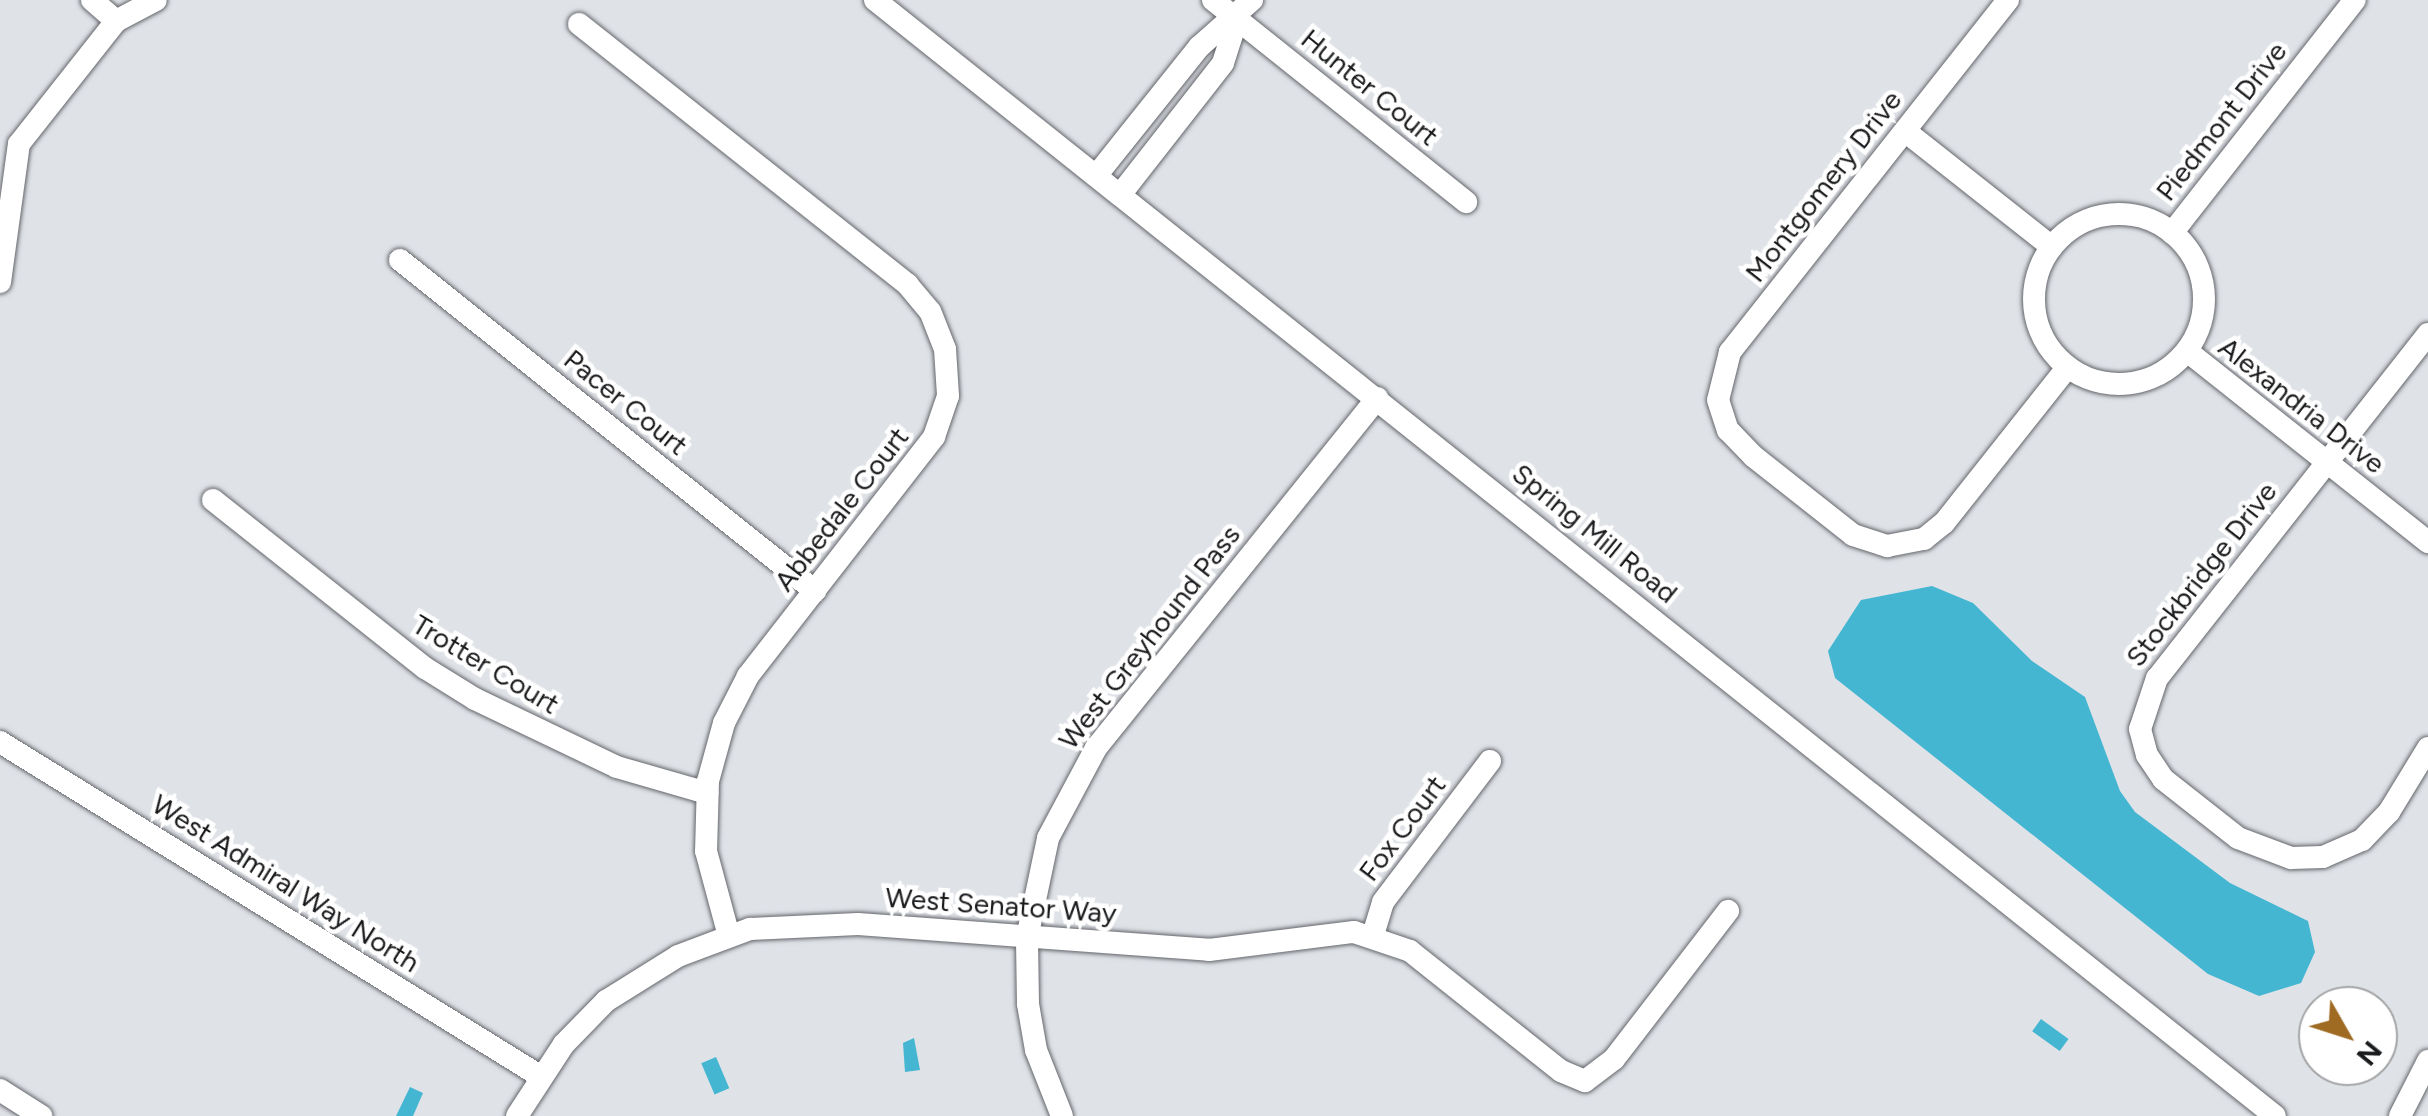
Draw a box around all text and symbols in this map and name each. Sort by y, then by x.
street label: Hunter Court [1295,22,1445,152]
street label: Piedmont Drive [2149,35,2293,207]
street label: Montgomery Drive [1738,84,1908,288]
street label: Alexandria Drive [2212,330,2392,480]
street label: Pacer Court [557,342,695,462]
street label: Abbedale Court [767,421,915,597]
street label: Spring Mill Road [1506,456,1684,610]
street label: Stockbridge Drive [2119,475,2283,673]
street label: West Greyhound Pass [1051,518,1247,756]
street label: Trotter Court [407,607,565,721]
street label: Fox Court [1351,769,1453,887]
street label: West Admiral Way North [146,787,426,979]
street label: West Senator Way [884,880,1118,930]
north arrow [2298,986,2398,1086]
text: N [2350,1035,2390,1073]

